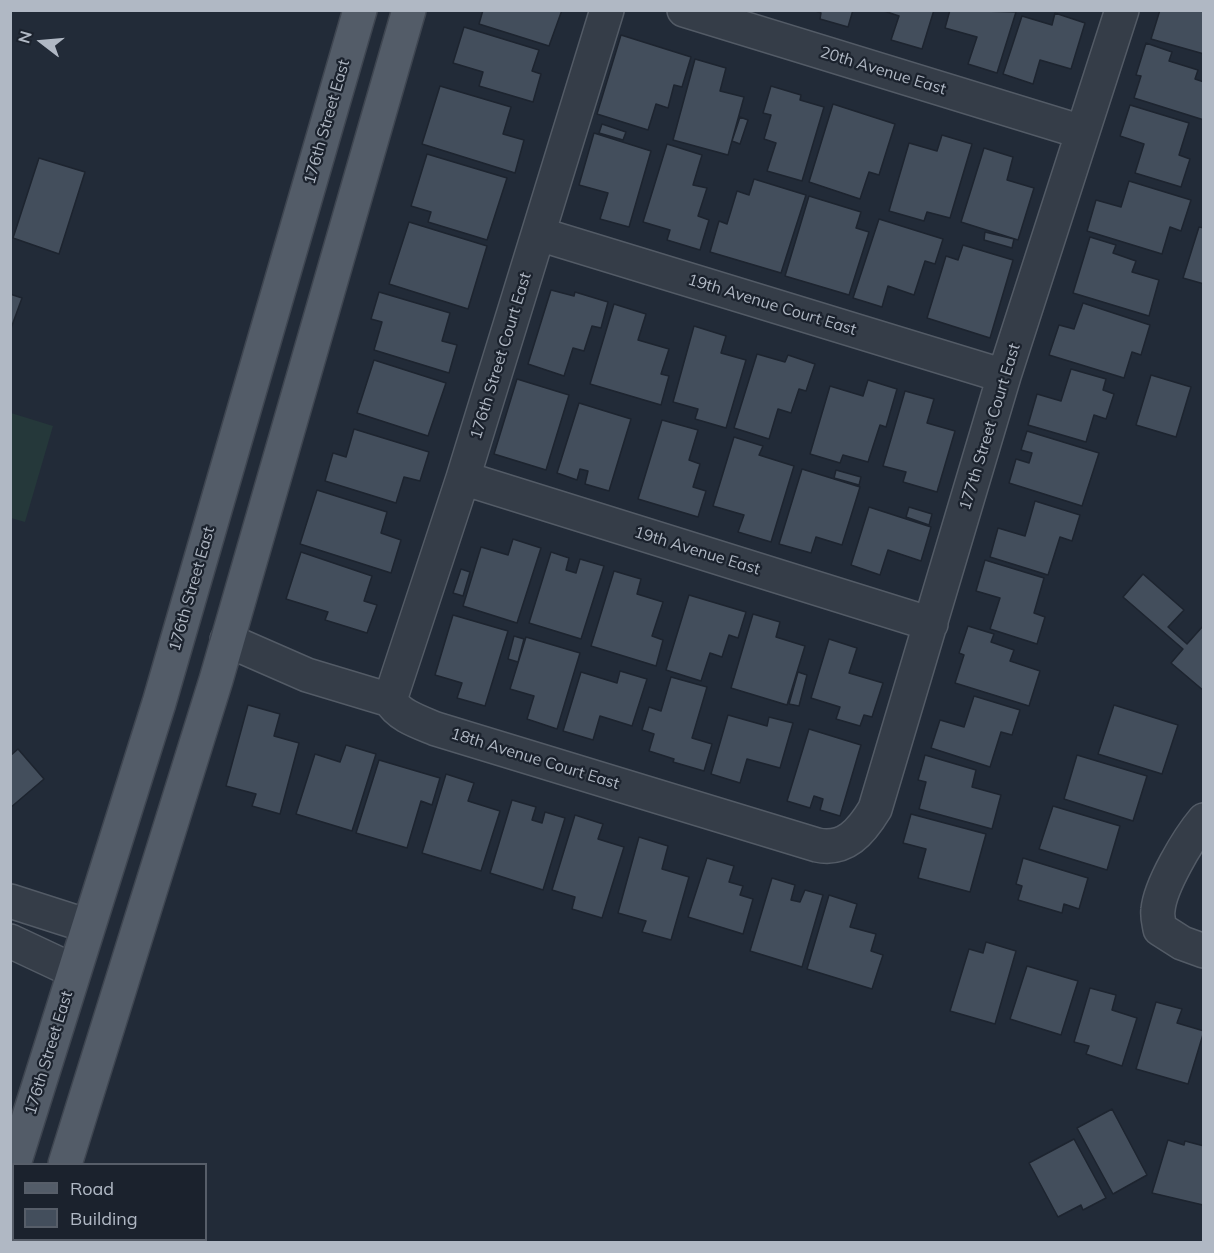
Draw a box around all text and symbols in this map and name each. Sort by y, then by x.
north arrow [12,12,72,72]
text: N [13,28,36,46]
street label: 20th Avenue East [818,43,948,99]
street label: 176th Street East [300,57,354,187]
street label: 176th Street Court East [466,270,536,442]
street label: 19th Avenue Court East [685,270,859,340]
street label: 177th Street Court East [955,341,1025,513]
street label: 19th Avenue East [632,523,762,579]
street label: 176th Street East [165,524,219,654]
street label: 18th Avenue Court East [448,724,622,794]
street label: 176th Street East [21,989,77,1117]
legend [12,1163,207,1241]
text: Road [70,1177,114,1200]
text: Building [70,1207,138,1230]

